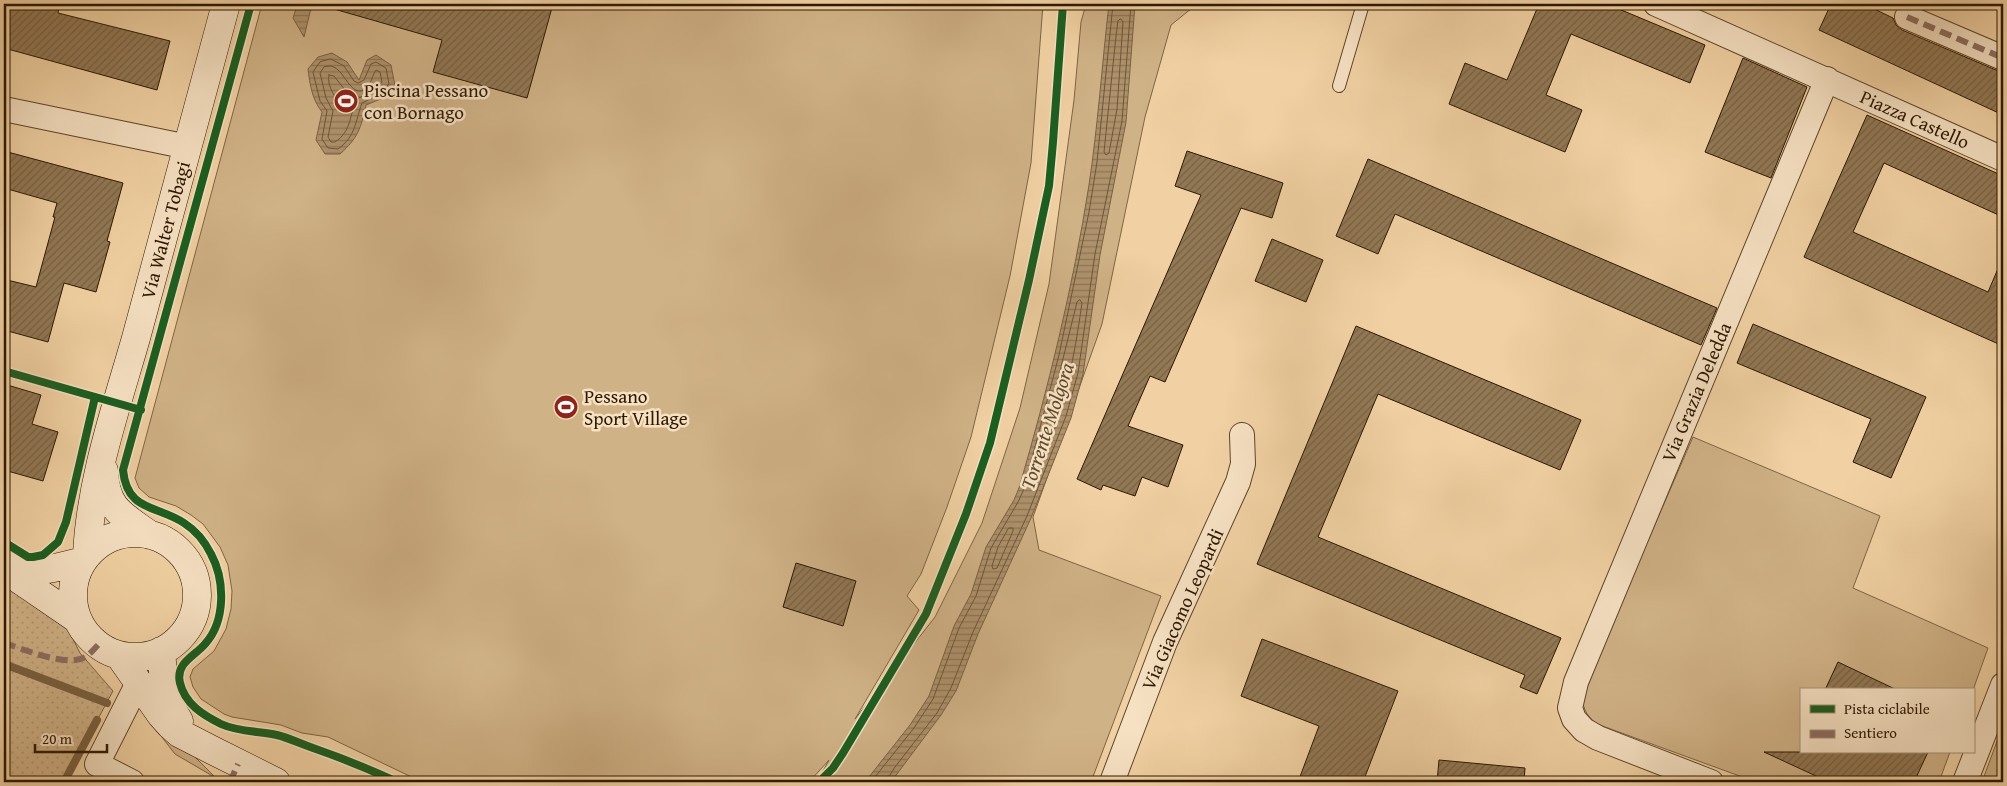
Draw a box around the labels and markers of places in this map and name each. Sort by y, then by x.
place label: Piscina Pessano con Bornago [364,76,488,126]
sports icon: Piscina Pessano con Bornago [333,88,359,114]
place label: Pessano Sport Village [584,382,688,432]
sports icon: Pessano Sport Village [553,394,579,420]

